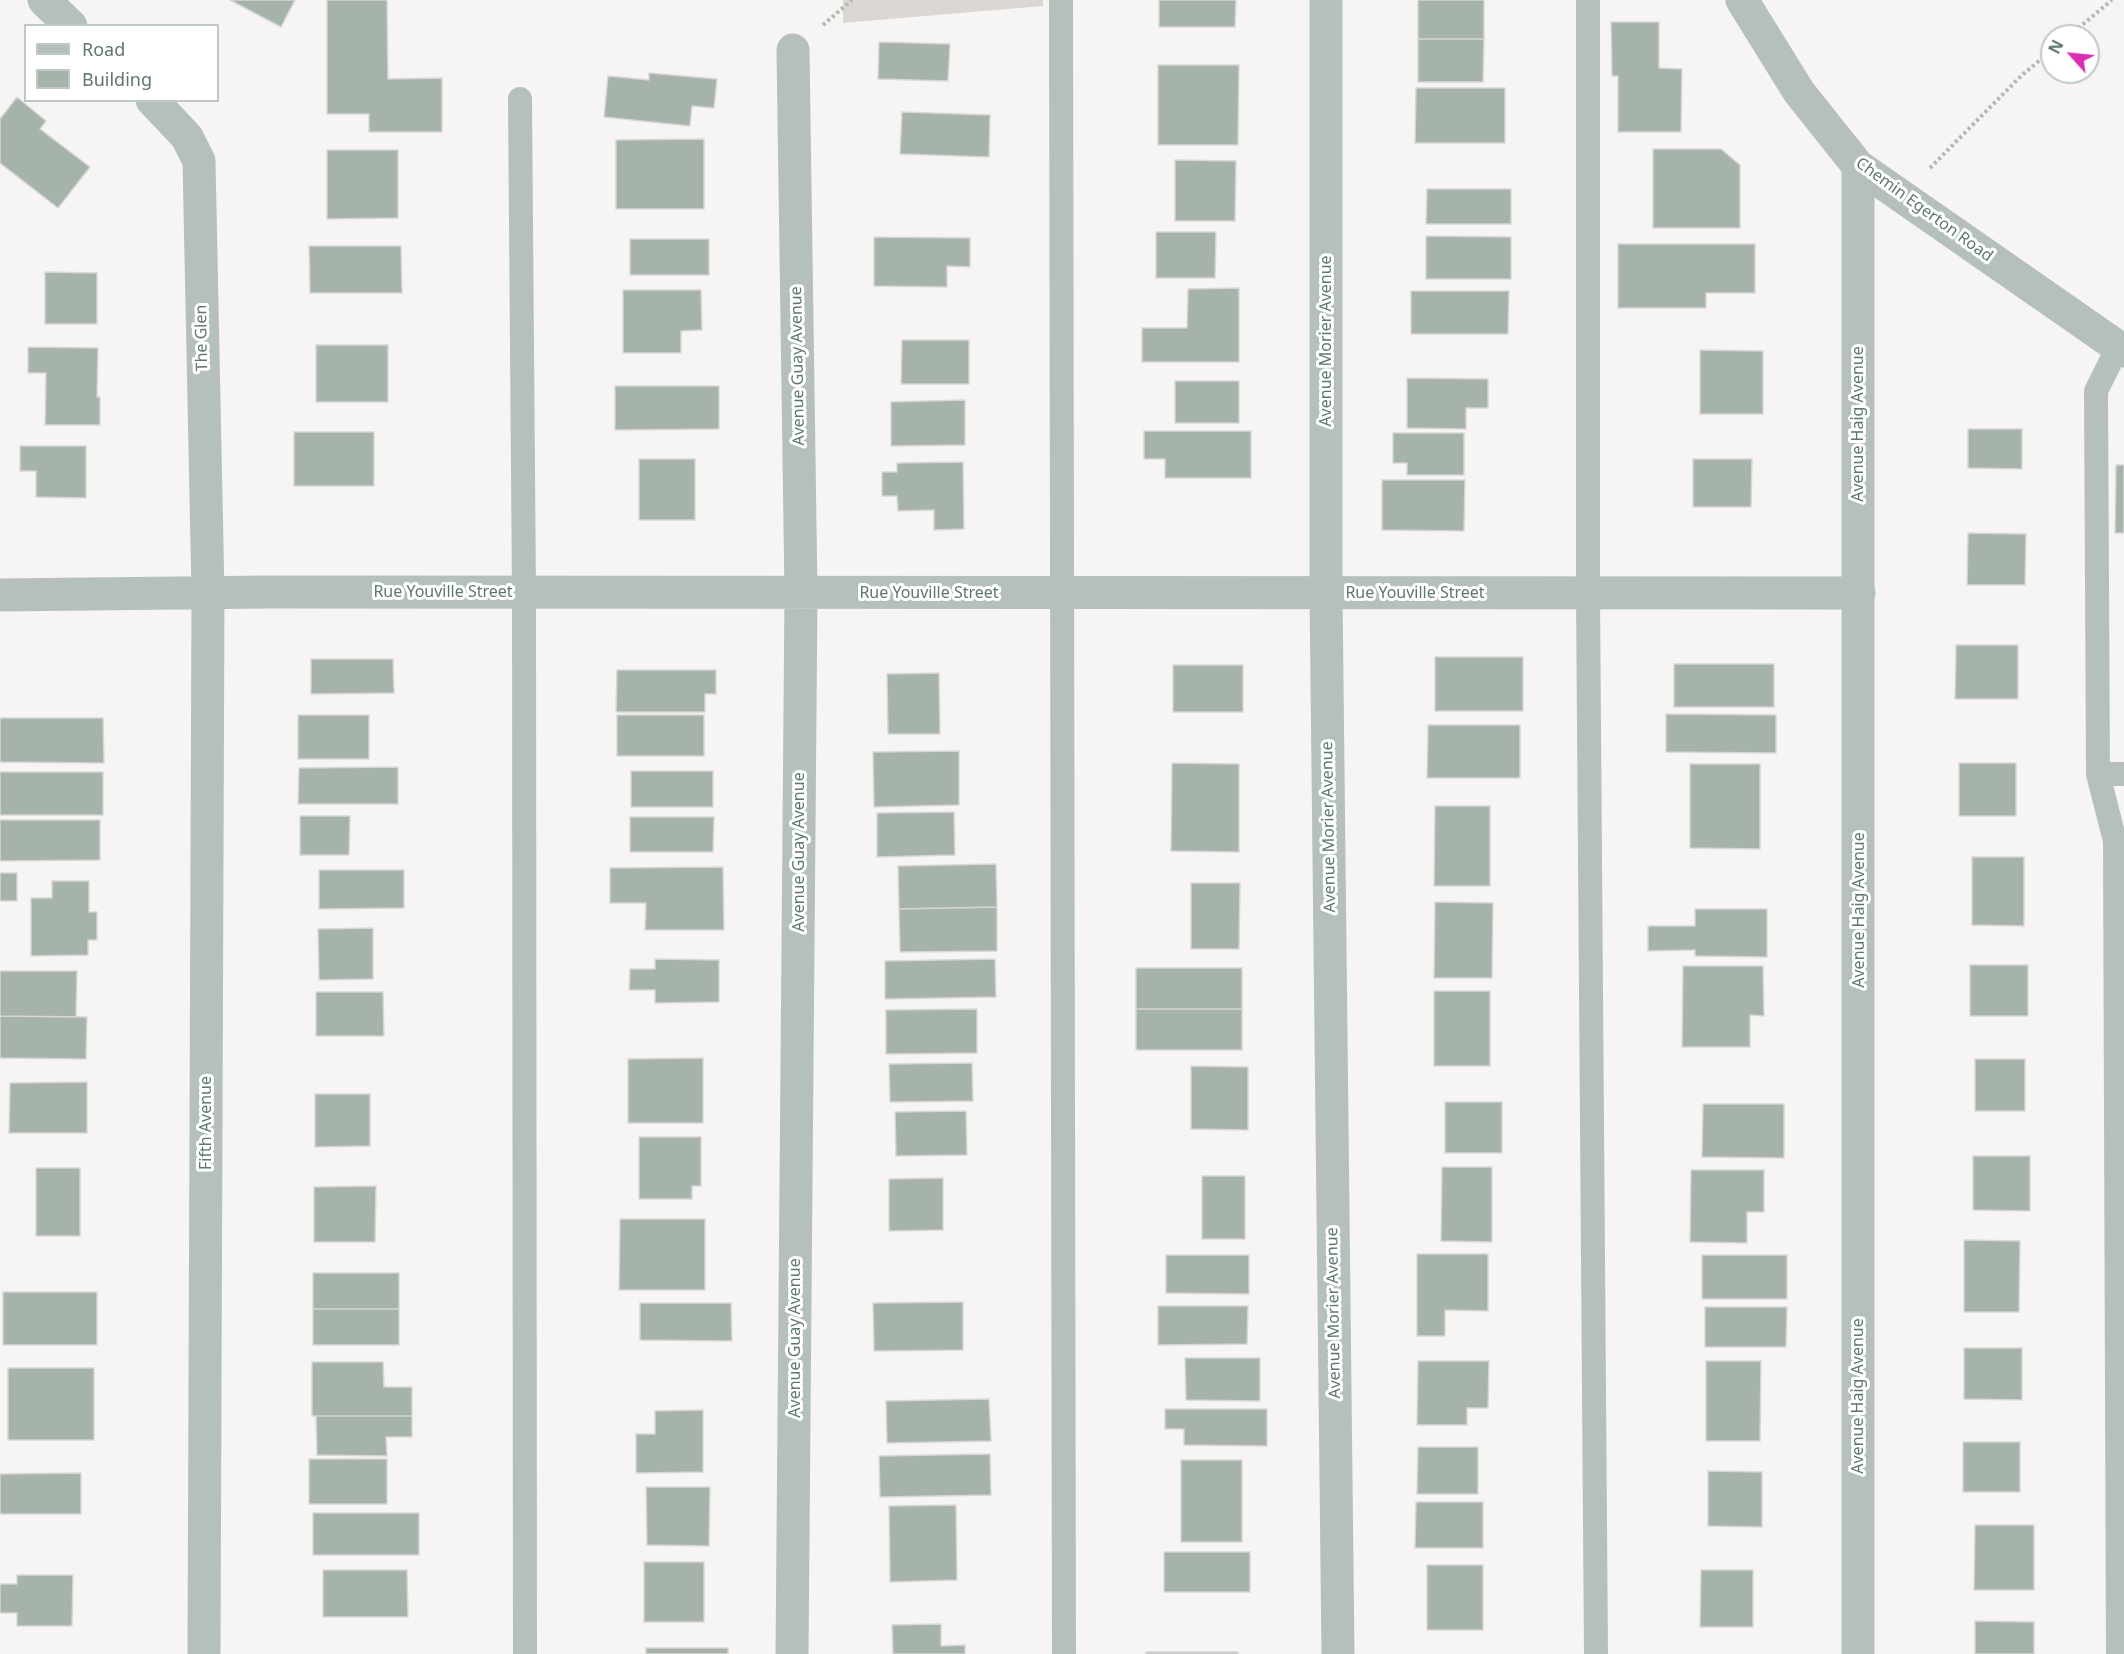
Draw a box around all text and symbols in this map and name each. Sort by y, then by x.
legend [24,24,219,102]
north arrow [2040,24,2100,84]
text: N [2043,36,2068,58]
text: Road [82,37,125,61]
text: Building [82,67,152,91]
street label: Chemin Egerton Road [1852,154,1996,266]
street label: Avenue Morier Avenue [1316,255,1336,427]
street label: Avenue Guay Avenue [787,286,809,446]
street label: The Glen [192,305,212,371]
street label: Avenue Haig Avenue [1848,346,1868,502]
street label: Rue Youville Street [373,582,513,602]
street label: Rue Youville Street [859,583,999,603]
street label: Rue Youville Street [1345,583,1485,603]
street label: Avenue Morier Avenue [1318,741,1340,913]
street label: Avenue Guay Avenue [789,772,809,932]
street label: Avenue Haig Avenue [1849,832,1869,988]
street label: Fifth Avenue [196,1076,216,1170]
street label: Avenue Morier Avenue [1323,1227,1345,1399]
street label: Avenue Guay Avenue [785,1258,805,1418]
street label: Avenue Haig Avenue [1848,1318,1868,1474]

